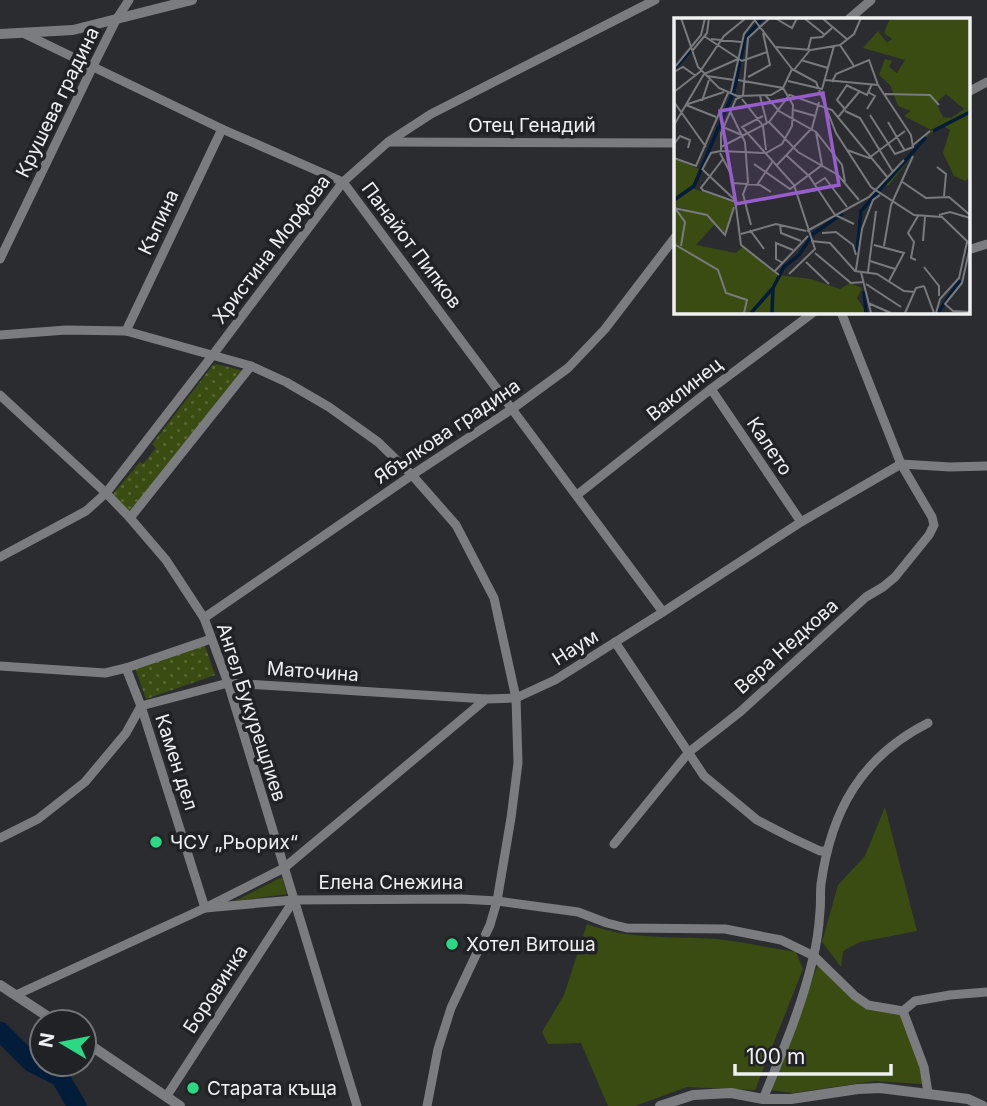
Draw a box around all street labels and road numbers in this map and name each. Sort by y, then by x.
street label: Крушева градина [11,23,104,181]
street label: Отец Генадий [468,114,596,137]
street label: Христина Морфова [208,170,335,328]
street label: Панайот Пипков [357,178,467,313]
street label: Къпина [133,186,184,258]
street label: Ваклинец [642,352,727,426]
street label: Ябълкова градина [370,374,525,489]
street label: Калето [742,413,797,480]
street label: Вера Недкова [730,594,843,699]
street label: Ангел Букурещлиев [212,620,291,804]
street label: Наум [548,624,602,670]
street label: Маточина [266,657,360,686]
street label: Камен дел [150,711,203,813]
street label: Елена Снежина [319,871,463,894]
street label: Боровинка [178,941,253,1038]

